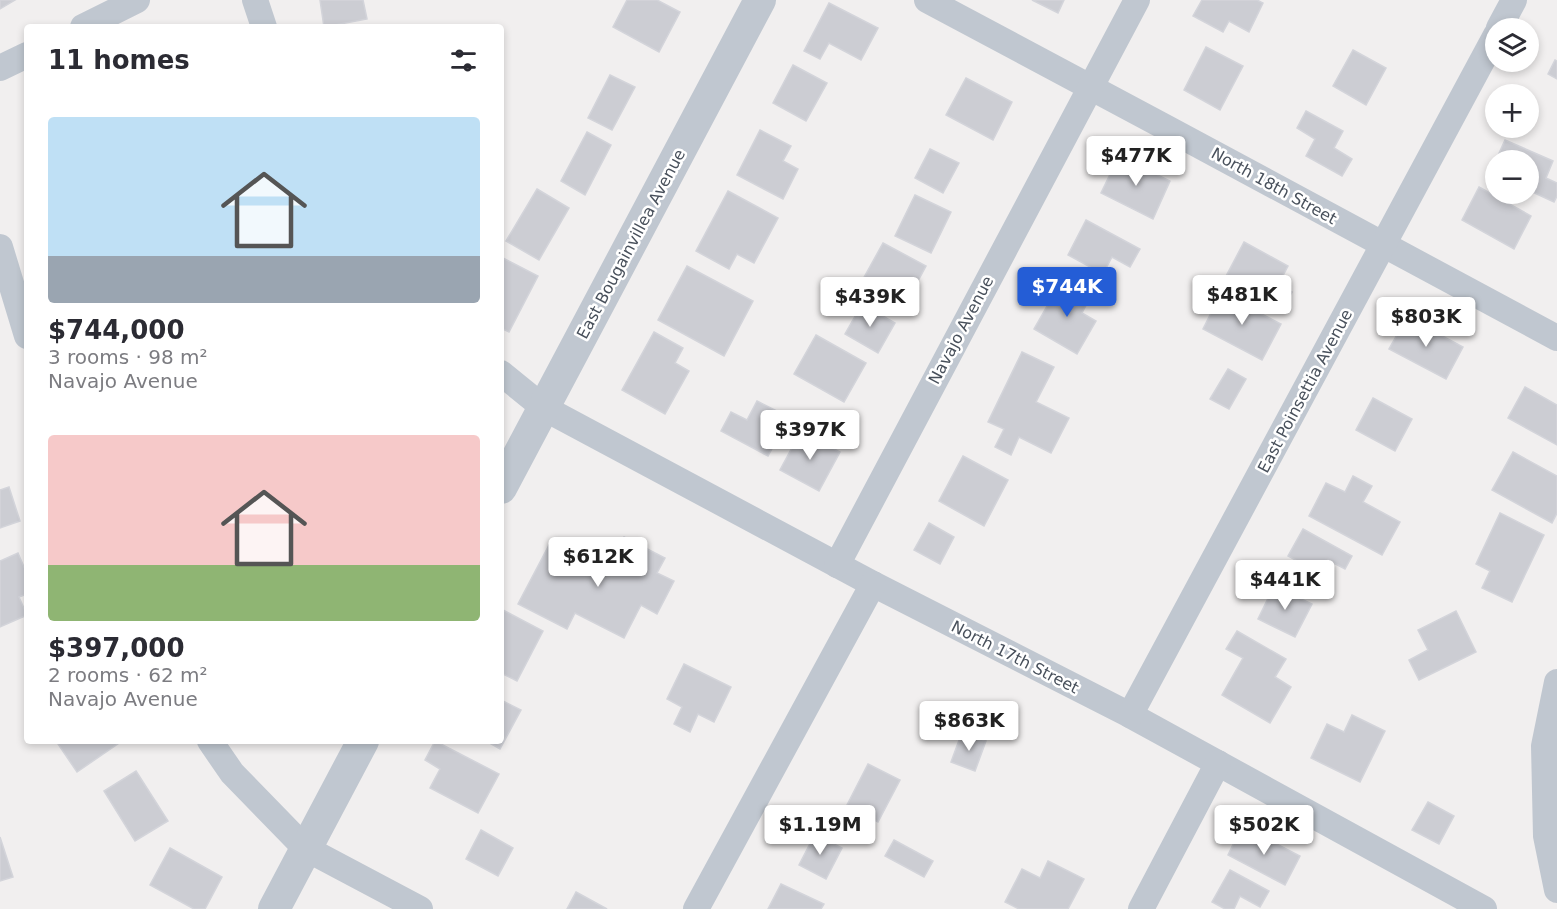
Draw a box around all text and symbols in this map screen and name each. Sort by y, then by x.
map controls [1485,18,1539,204]
button: layers [1485,18,1539,72]
icon: filters [447,44,480,77]
text: 11 homes [48,45,190,75]
button: + [1485,84,1539,138]
pin: $477K [1094,136,1178,187]
text: $477K [1100,143,1172,167]
street label: North 18th Street [1208,144,1340,228]
street label: East Bougainvillea Avenue [573,146,689,342]
button: − [1485,150,1539,204]
icon: home [210,156,318,264]
pin: $744K [1025,267,1109,318]
street label: Navajo Avenue [924,273,998,387]
text: $744K [1031,274,1103,298]
pin: $481K [1200,275,1284,326]
pin: $439K [828,277,912,328]
text: $481K [1206,282,1278,306]
text: $439K [834,284,906,308]
pin: $803K [1384,297,1468,348]
text: $803K [1390,304,1462,328]
street label: East Poinsettia Avenue [1254,306,1356,476]
text: $744,000 [48,315,185,345]
text: 3 rooms · 98 m² [48,345,208,369]
text: Navajo Avenue [48,369,198,393]
pin: $397K [768,410,852,461]
text: $397K [774,417,846,441]
icon: home [210,474,318,582]
pin: $612K [556,537,640,588]
text: $612K [562,544,634,568]
pin: $441K [1243,560,1327,611]
text: $441K [1249,567,1321,591]
street label: North 17th Street [948,617,1082,697]
text: $397,000 [48,633,185,663]
text: 2 rooms · 62 m² [48,663,208,687]
text: Navajo Avenue [48,687,198,711]
pin: $863K [927,701,1011,752]
text: $863K [933,708,1005,732]
pin: $1.19M [771,805,869,856]
pin: $502K [1222,805,1306,856]
text: $1.19M [778,812,862,836]
text: $502K [1228,812,1300,836]

